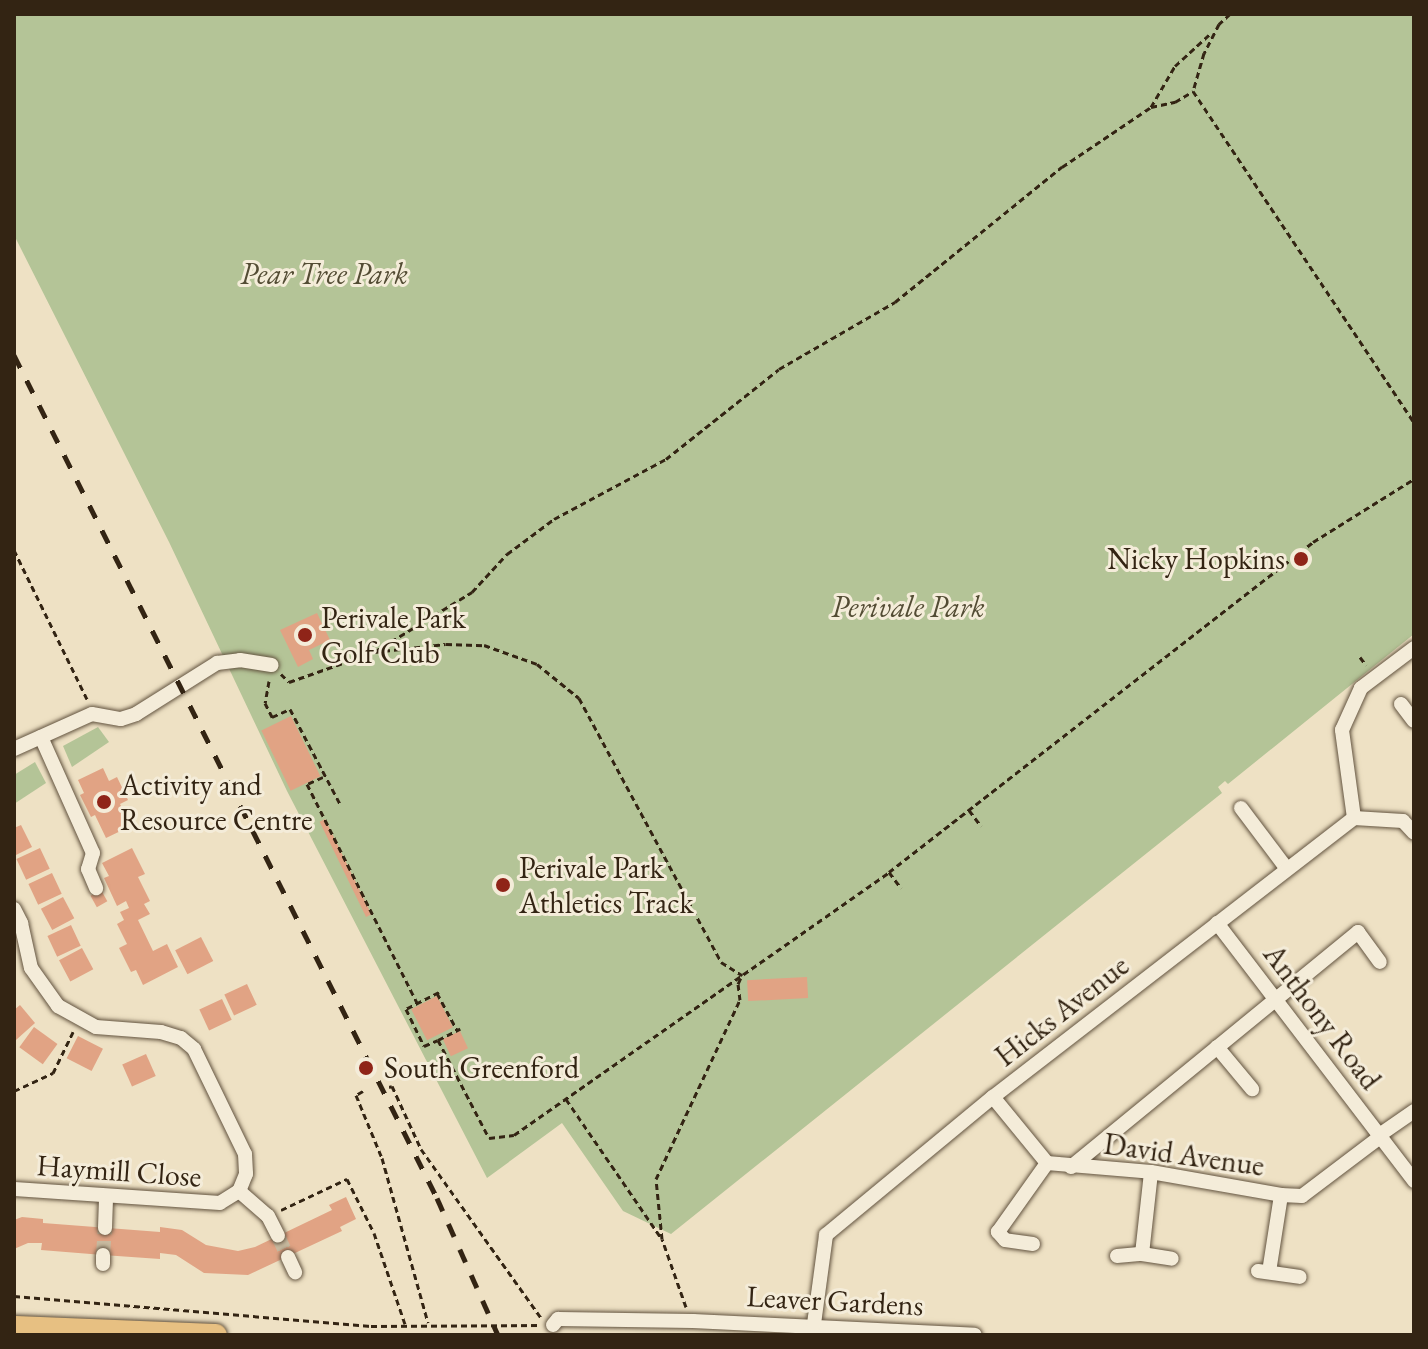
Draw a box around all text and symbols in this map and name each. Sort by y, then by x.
park label: Pear Tree Park [240,256,408,292]
place label: Nicky Hopkins [1107,541,1285,577]
marker: Nicky Hopkins [1292,550,1310,568]
park label: Perivale Park [831,589,985,625]
place label: Perivale Park Golf Club [321,600,466,670]
marker: Perivale Park Golf Club [296,626,314,644]
place label: Activity and Resource Centre [120,767,313,838]
marker: Activity and Resource Centre [95,793,113,811]
place label: Perivale Park Athletics Track [519,850,694,920]
marker: Perivale Park Athletics Track [494,876,512,894]
street label: Anthony Road [1256,937,1388,1097]
street label: Hicks Avenue [988,948,1136,1074]
place label: South Greenford [384,1050,579,1086]
marker: South Greenford [355,1057,377,1079]
street label: David Avenue [1101,1126,1267,1184]
street label: Haymill Close [35,1147,203,1195]
street label: Leaver Gardens [746,1278,924,1324]

